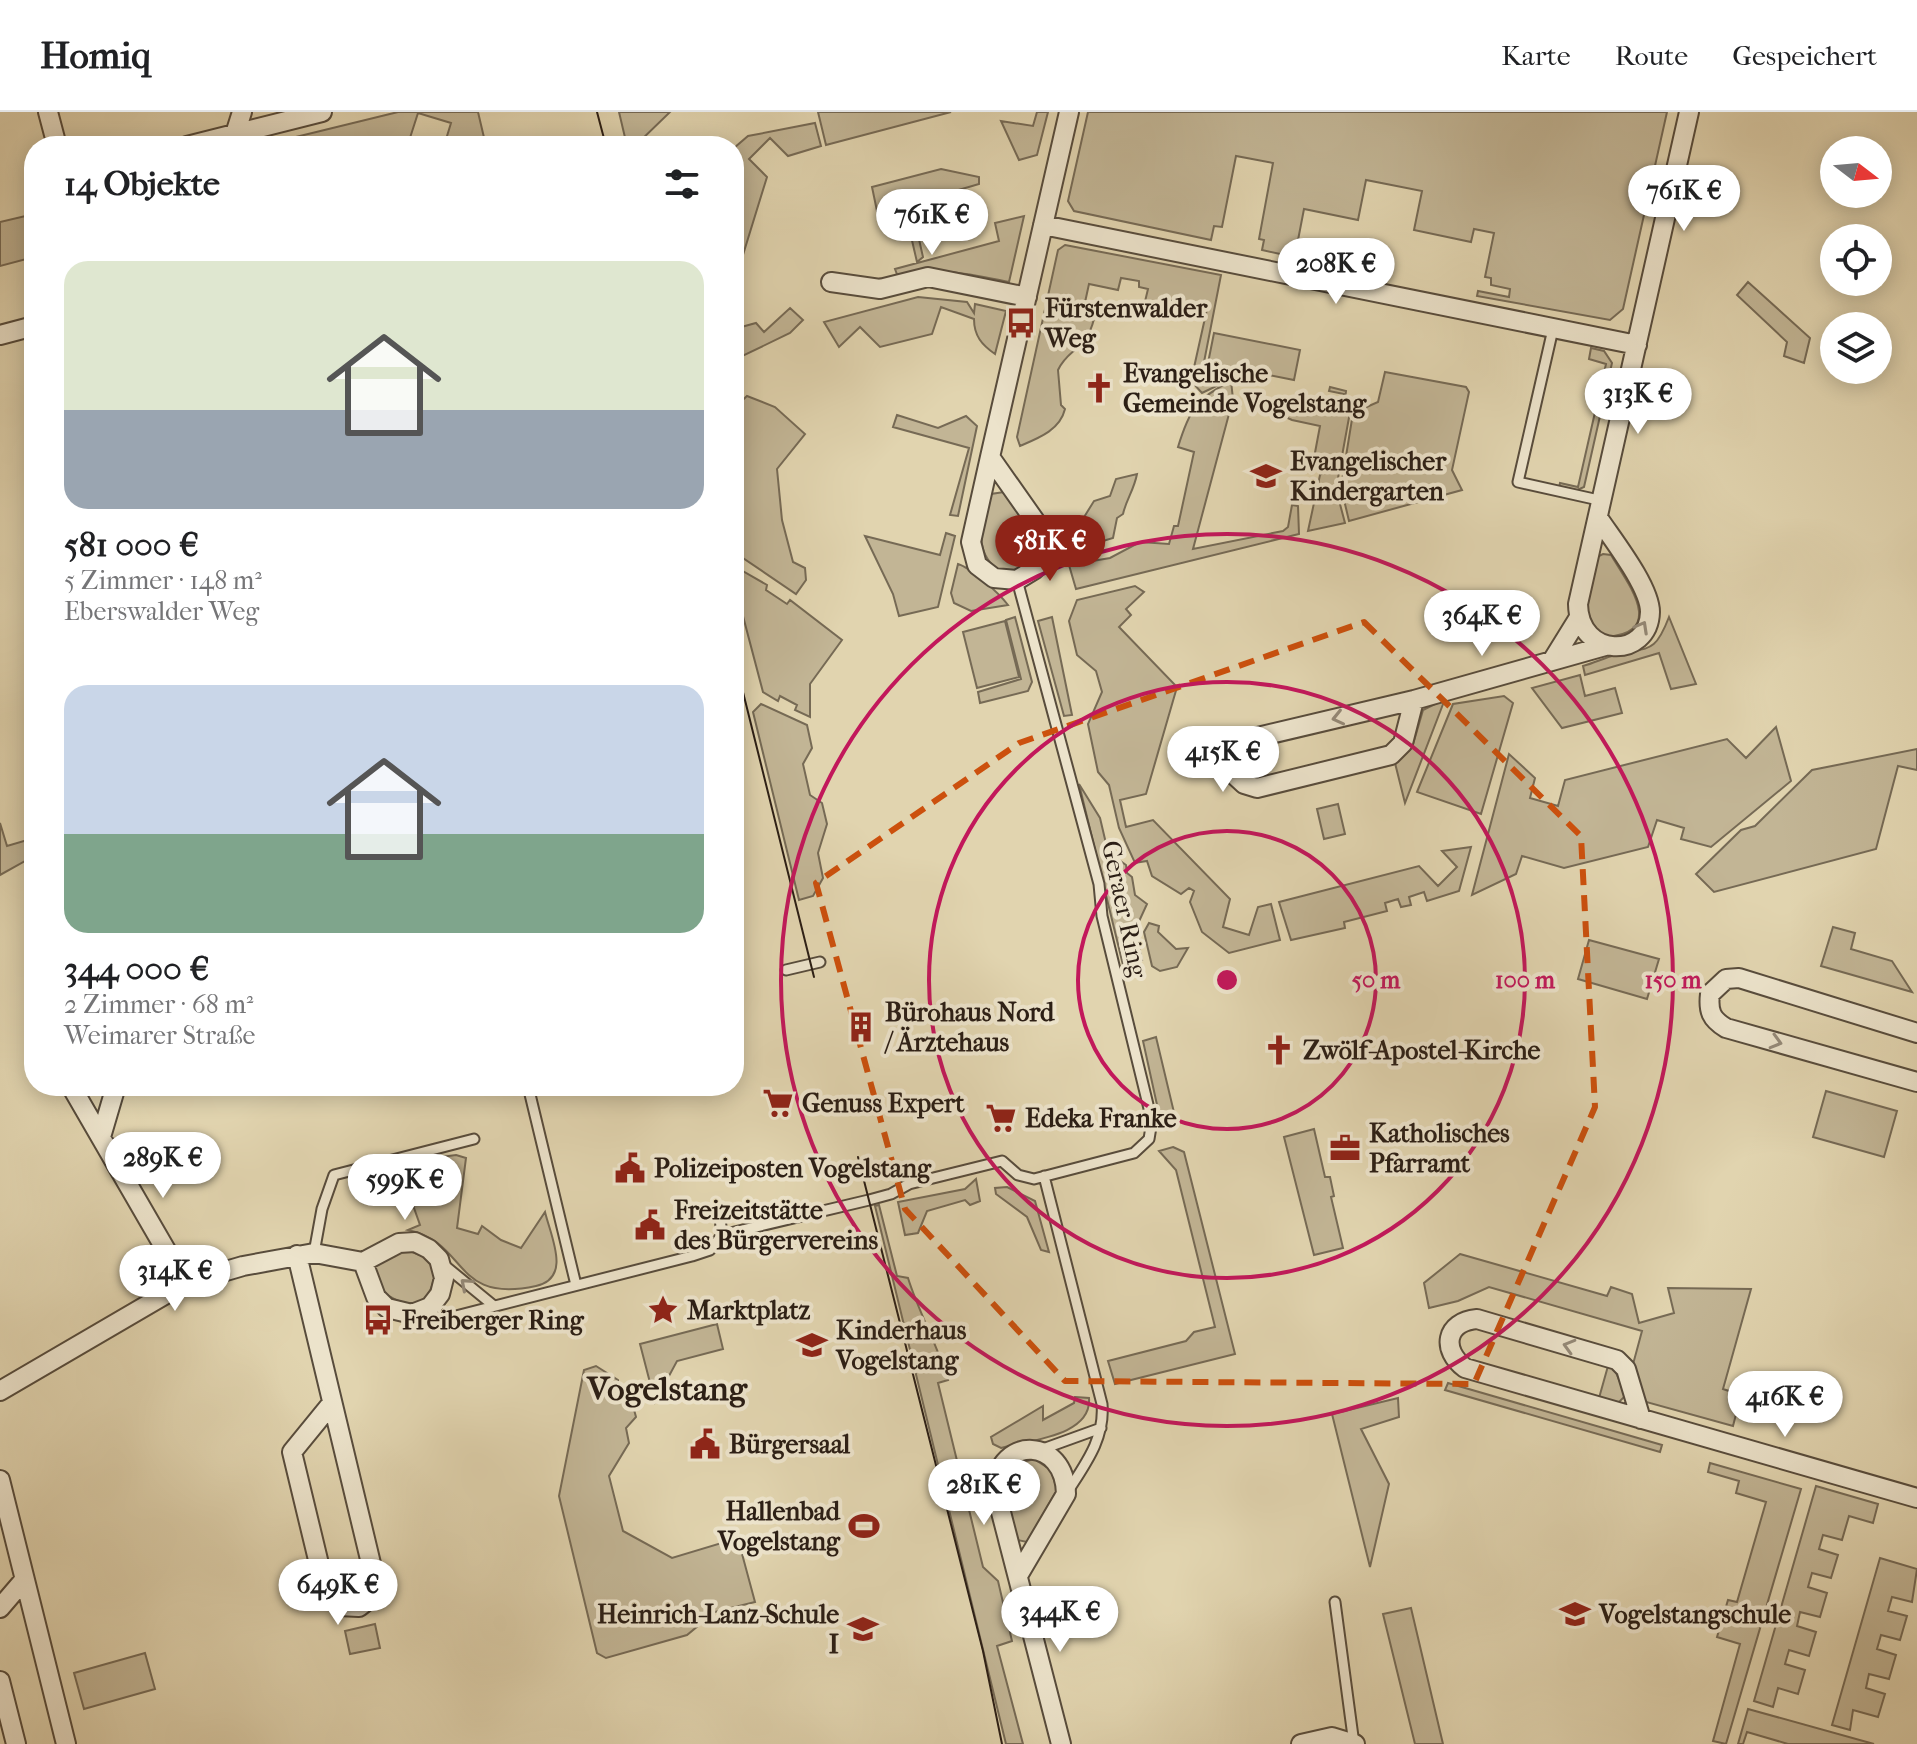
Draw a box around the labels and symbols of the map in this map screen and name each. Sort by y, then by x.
north arrow [1820,136,1892,208]
pin: 761K € [1619,165,1749,233]
pin: 761K € [867,189,997,257]
pin: 208K € [1271,238,1401,306]
place label: Fürstenwalder Weg [1044,293,1208,354]
bus stop icon: Fürstenwalder Weg [1004,306,1038,340]
place label: Evangelische Gemeinde Vogelstang [1123,358,1367,419]
pin: 313K € [1573,368,1703,436]
church icon: Evangelische Gemeinde Vogelstang [1082,371,1116,405]
place label: Evangelischer Kindergarten [1290,446,1447,507]
school or university icon: Evangelischer Kindergarten [1249,459,1283,493]
pin: 581K € [985,515,1115,583]
pin: 364K € [1417,590,1547,658]
one-way arrow [1633,621,1648,635]
one-way arrow [1332,708,1345,725]
pin: 415K € [1158,726,1288,794]
street label: Geraer Ring [1095,838,1154,982]
centre of rings [1213,966,1241,994]
text: 50 m [1352,966,1401,994]
text: 100 m [1495,966,1556,994]
text: 150 m [1644,966,1703,994]
place label: Bürohaus Nord / Ärztehaus [884,997,1055,1058]
building icon: Bürohaus Nord / Ärztehaus [844,1010,878,1044]
church icon: Zwölf-Apostel-Kirche [1262,1033,1296,1067]
one-way arrow [1768,1033,1782,1050]
place label: Zwölf-Apostel-Kirche [1303,1035,1540,1066]
supermarket icon: Genuss Expert [761,1086,795,1120]
place label: Genuss Expert [802,1088,965,1119]
supermarket icon: Edeka Franke [984,1101,1018,1135]
place label: Edeka Franke [1025,1103,1177,1134]
place label: Katholisches Pfarramt [1369,1118,1510,1179]
office icon: Katholisches Pfarramt [1328,1131,1362,1165]
pin: 289K € [98,1132,228,1200]
public building icon: Polizeiposten Vogelstang [613,1151,647,1185]
place label: Polizeiposten Vogelstang [654,1153,932,1184]
pin: 599K € [340,1154,470,1222]
place label: Freizeitstätte des Bürgervereins [673,1195,878,1256]
public building icon: Freizeitstätte des Bürgervereins [633,1208,667,1242]
pin: 314K € [110,1245,240,1313]
one-way arrow [460,1279,475,1294]
place icon: Marktplatz [646,1293,680,1327]
place label: Marktplatz [687,1295,811,1326]
bus stop icon: Freiberger Ring [361,1303,395,1337]
place label: Freiberger Ring [401,1305,585,1336]
place label: Kinderhaus Vogelstang [835,1315,967,1376]
school or university icon: Kinderhaus Vogelstang [795,1328,829,1362]
one-way arrow [1563,1339,1576,1355]
district label: Vogelstang [586,1369,748,1409]
pin: 416K € [1720,1371,1850,1439]
public building icon: Bürgersaal [688,1427,722,1461]
place label: Bürgersaal [729,1429,851,1460]
pin: 281K € [919,1459,1049,1527]
place label: Hallenbad Vogelstang [717,1496,841,1557]
sports icon: Hallenbad Vogelstang [847,1509,881,1543]
pin: 649K € [273,1559,403,1627]
pin: 344K € [995,1586,1125,1654]
school or university icon: Vogelstangschule [1558,1597,1592,1631]
place label: Heinrich-Lanz-Schule I [597,1599,839,1660]
place label: Vogelstangschule [1598,1599,1791,1630]
school or university icon: Heinrich-Lanz-Schule I [846,1612,880,1646]

